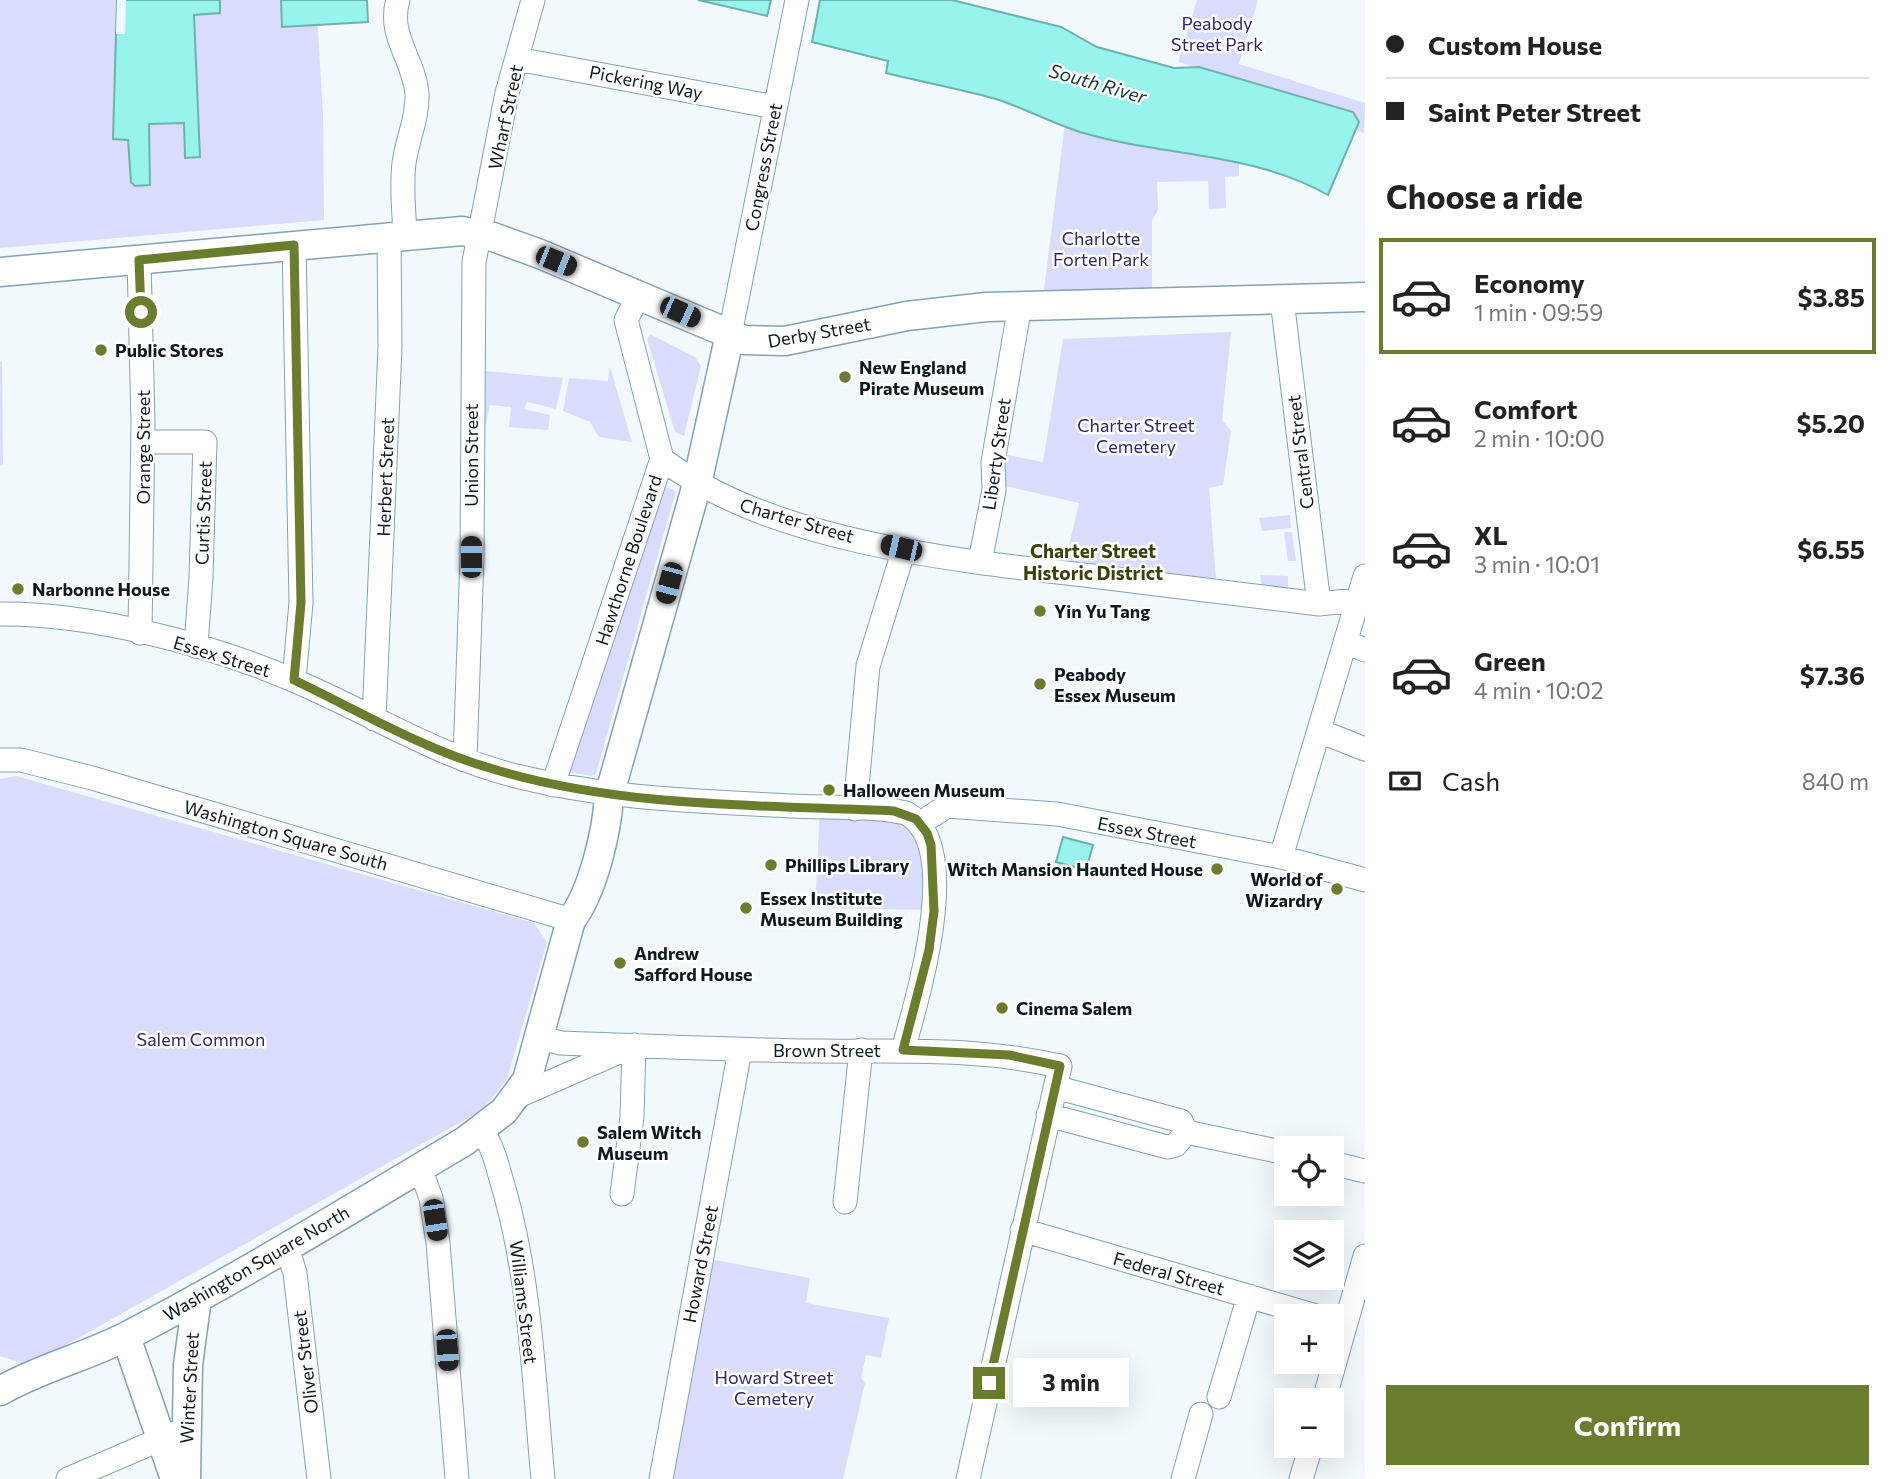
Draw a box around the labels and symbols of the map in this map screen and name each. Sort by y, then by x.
park label: Peabody Street Park [1171,12,1263,55]
water label: South River [1047,58,1151,108]
street label: Pickering Way [587,60,705,104]
street label: Wharf Street [483,63,527,171]
street label: Congress Street [740,101,786,233]
park label: Charlotte Forten Park [1053,227,1149,270]
car [533,243,580,279]
car [657,294,704,330]
route start [125,296,157,328]
street label: Derby Street [766,312,872,352]
place label: Public Stores [115,339,224,361]
marker: Public Stores [93,342,109,358]
place label: New England Pirate Museum [859,356,984,399]
marker: New England Pirate Museum [837,369,853,385]
street label: Orange Street [132,390,154,504]
street label: Central Street [1282,394,1318,510]
street label: Liberty Street [977,396,1015,512]
street label: Union Street [460,403,482,507]
park label: Charter Street Cemetery [1077,414,1195,457]
street label: Herbert Street [372,417,398,537]
street label: Curtis Street [190,461,216,565]
street label: Hawthorne Boulevard [590,472,666,648]
street label: Charter Street [737,493,857,547]
car [879,533,924,563]
car [461,536,482,578]
district label: Charter Street Historic District [1023,539,1163,584]
car [654,560,685,606]
place label: Narbonne House [32,578,170,600]
marker: Narbonne House [10,581,26,597]
place label: Yin Yu Tang [1054,600,1150,622]
marker: Yin Yu Tang [1032,603,1048,619]
street label: Essex Street [171,631,273,681]
place label: Peabody Essex Museum [1054,663,1176,706]
marker: Peabody Essex Museum [1032,676,1048,692]
place label: Halloween Museum [843,779,1005,801]
marker: Halloween Museum [821,782,837,798]
street label: Washington Square South [181,795,391,875]
street label: Essex Street [1096,812,1198,852]
place label: Phillips Library [785,854,910,876]
marker: Phillips Library [763,857,779,873]
place label: Witch Mansion Haunted House [947,858,1203,880]
marker: Witch Mansion Haunted House [1209,861,1225,877]
place label: World of Wizardry [1245,868,1324,911]
marker: World of Wizardry [1329,881,1345,897]
place label: Essex Institute Museum Building [760,887,903,930]
marker: Essex Institute Museum Building [738,900,754,916]
place label: Andrew Safford House [634,942,753,985]
marker: Andrew Safford House [612,955,628,971]
place label: Cinema Salem [1016,997,1132,1019]
marker: Cinema Salem [994,1000,1010,1016]
park label: Salem Common [137,1028,265,1050]
street label: Brown Street [773,1039,881,1061]
place label: Salem Witch Museum [597,1121,701,1164]
marker: Salem Witch Museum [575,1134,591,1150]
car [422,1198,449,1242]
street label: Washington Square North [159,1201,353,1325]
street label: Howard Street [678,1203,722,1325]
street label: Williams Street [506,1239,542,1365]
street label: Federal Street [1111,1247,1227,1299]
street label: Oliver Street [288,1309,322,1415]
car [436,1328,459,1372]
street label: Winter Street [175,1332,203,1444]
callout: 3 min [1014,1358,1129,1408]
park label: Howard Street Cemetery [714,1366,834,1409]
route end [973,1367,1005,1399]

